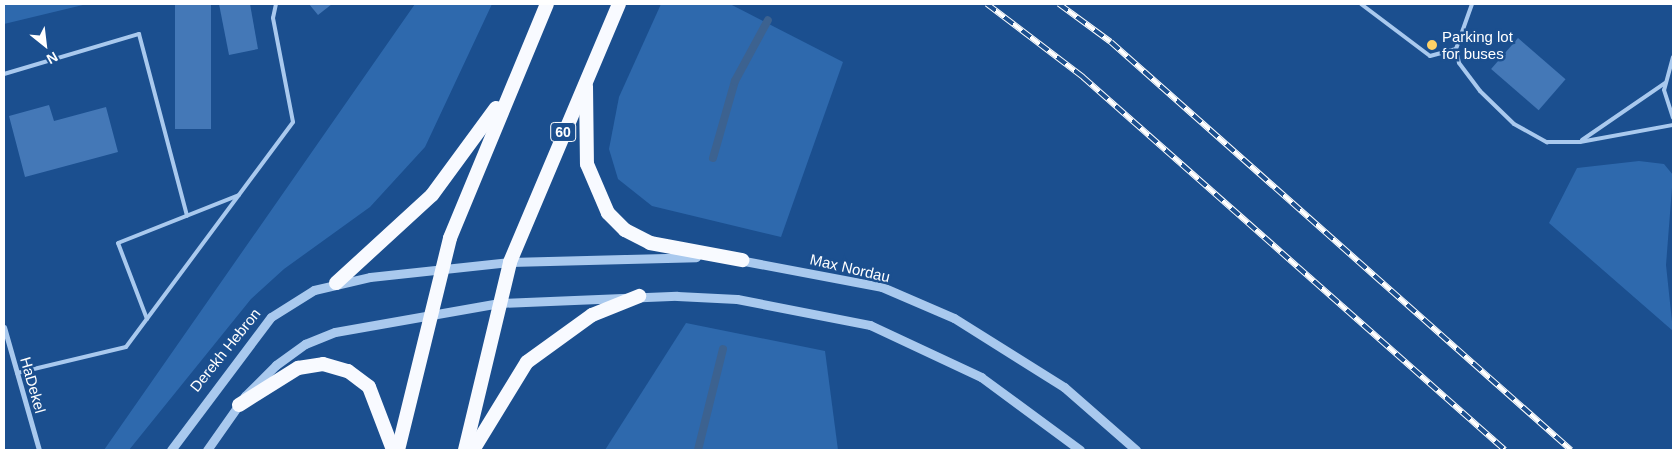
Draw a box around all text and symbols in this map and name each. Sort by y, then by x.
north arrow [20,20,70,70]
place label: Parking lot for buses [1442,27,1513,62]
marker: Parking lot for buses [1426,39,1438,51]
text: N [44,49,61,68]
road number: 60 [549,120,577,144]
street label: Max Nordau [808,250,892,286]
street label: Derekh Hebron [186,305,264,395]
street label: HaDekel [16,355,50,415]

